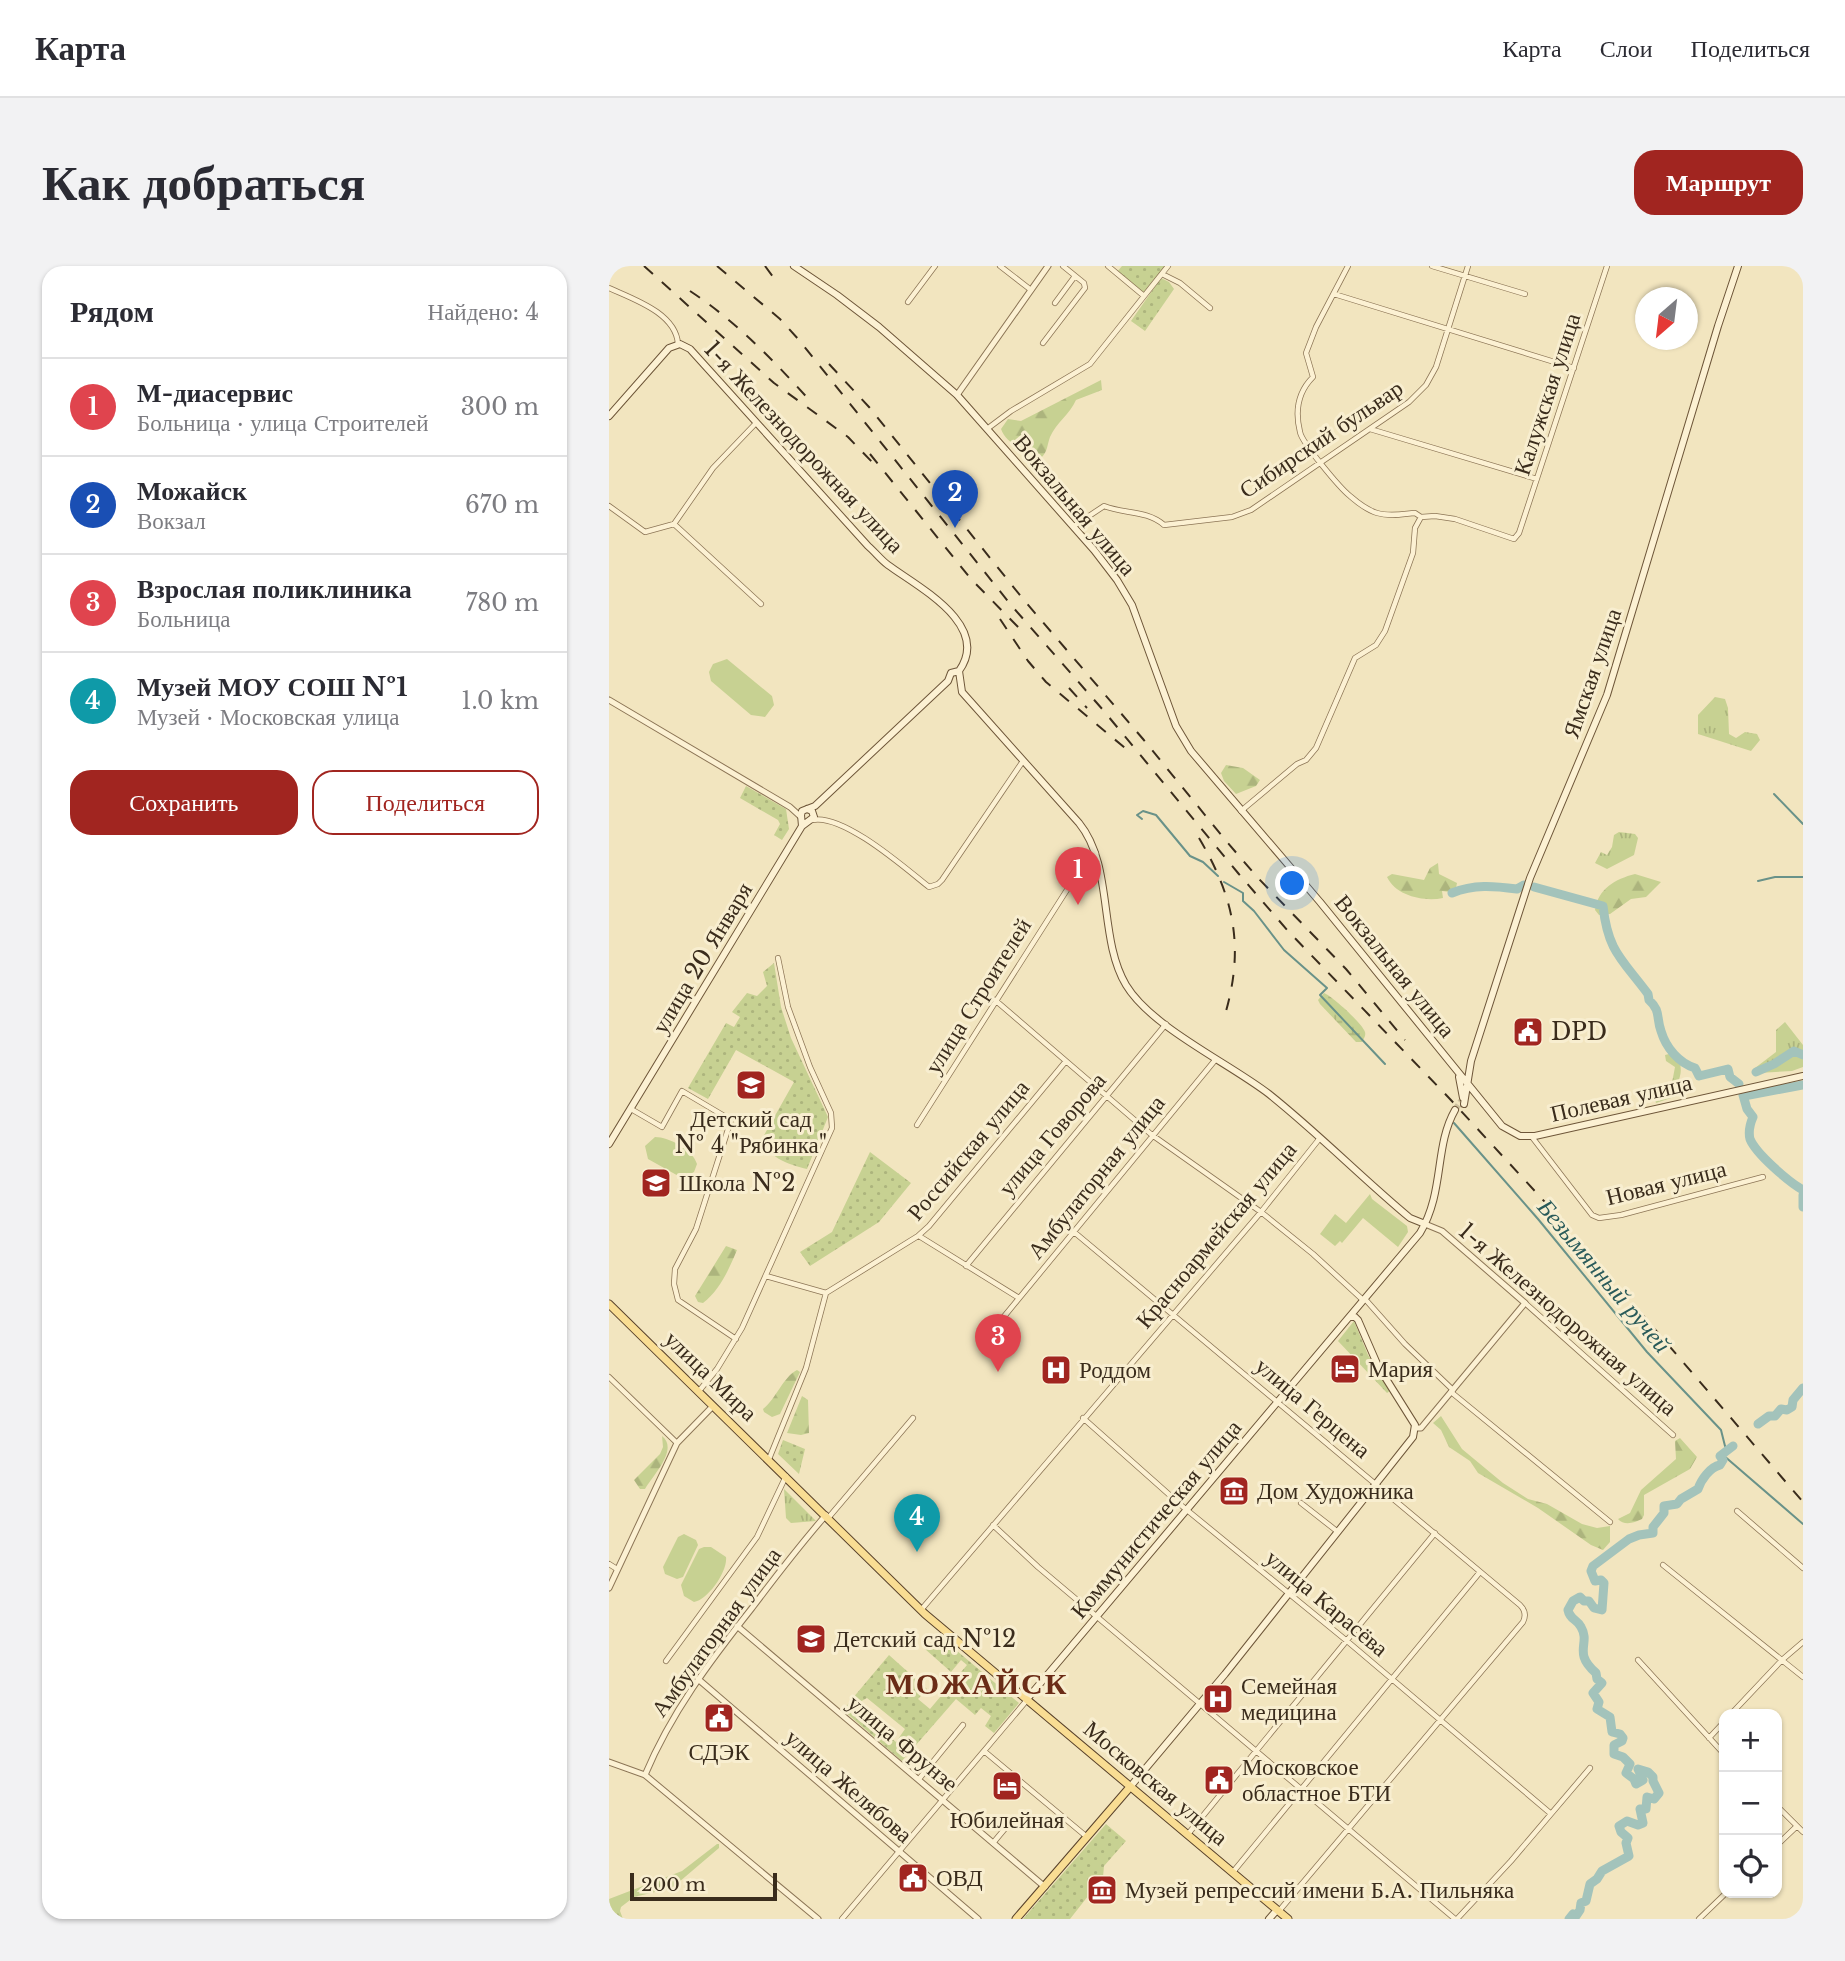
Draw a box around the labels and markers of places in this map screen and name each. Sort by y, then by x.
pin: 2 [932,470,978,528]
pin: 1 [1055,847,1101,905]
public building icon: DPD [1511,1015,1545,1049]
place label: DPD [1551,1018,1607,1046]
school or university icon: Детский сад № 4 "Рябинка" [734,1068,768,1102]
place label: Детский сад № 4 "Рябинка" [675,1105,827,1159]
school or university icon: Школа №2 [639,1166,673,1200]
place label: Школа №2 [679,1169,795,1197]
pin: 3 [975,1314,1021,1372]
hotel icon: Мария [1328,1352,1362,1386]
hospital icon: Роддом [1039,1353,1073,1387]
place label: Мария [1368,1355,1433,1383]
place label: Роддом [1079,1356,1152,1384]
museum icon: Дом Художника [1217,1474,1251,1508]
place label: Дом Художника [1257,1477,1414,1505]
pin: 4 [894,1494,940,1552]
school or university icon: Детский сад №12 [794,1622,828,1656]
place label: Детский сад №12 [834,1625,1016,1653]
place label: Семейная медицина [1241,1672,1337,1726]
hospital icon: Семейная медицина [1201,1682,1235,1716]
public building icon: СДЭК [702,1701,736,1735]
place label: СДЭК [689,1738,750,1766]
place label: Московское областное БТИ [1242,1753,1391,1807]
public building icon: Московское областное БТИ [1202,1763,1236,1797]
hotel icon: Юбилейная [990,1769,1024,1803]
place label: Юбилейная [950,1806,1065,1834]
public building icon: ОВД [896,1861,930,1895]
place label: ОВД [936,1864,983,1892]
museum icon: Музей репрессий имени Б.А. Пильняка [1085,1873,1119,1907]
place label: Музей репрессий имени Б.А. Пильняка [1125,1876,1514,1904]

